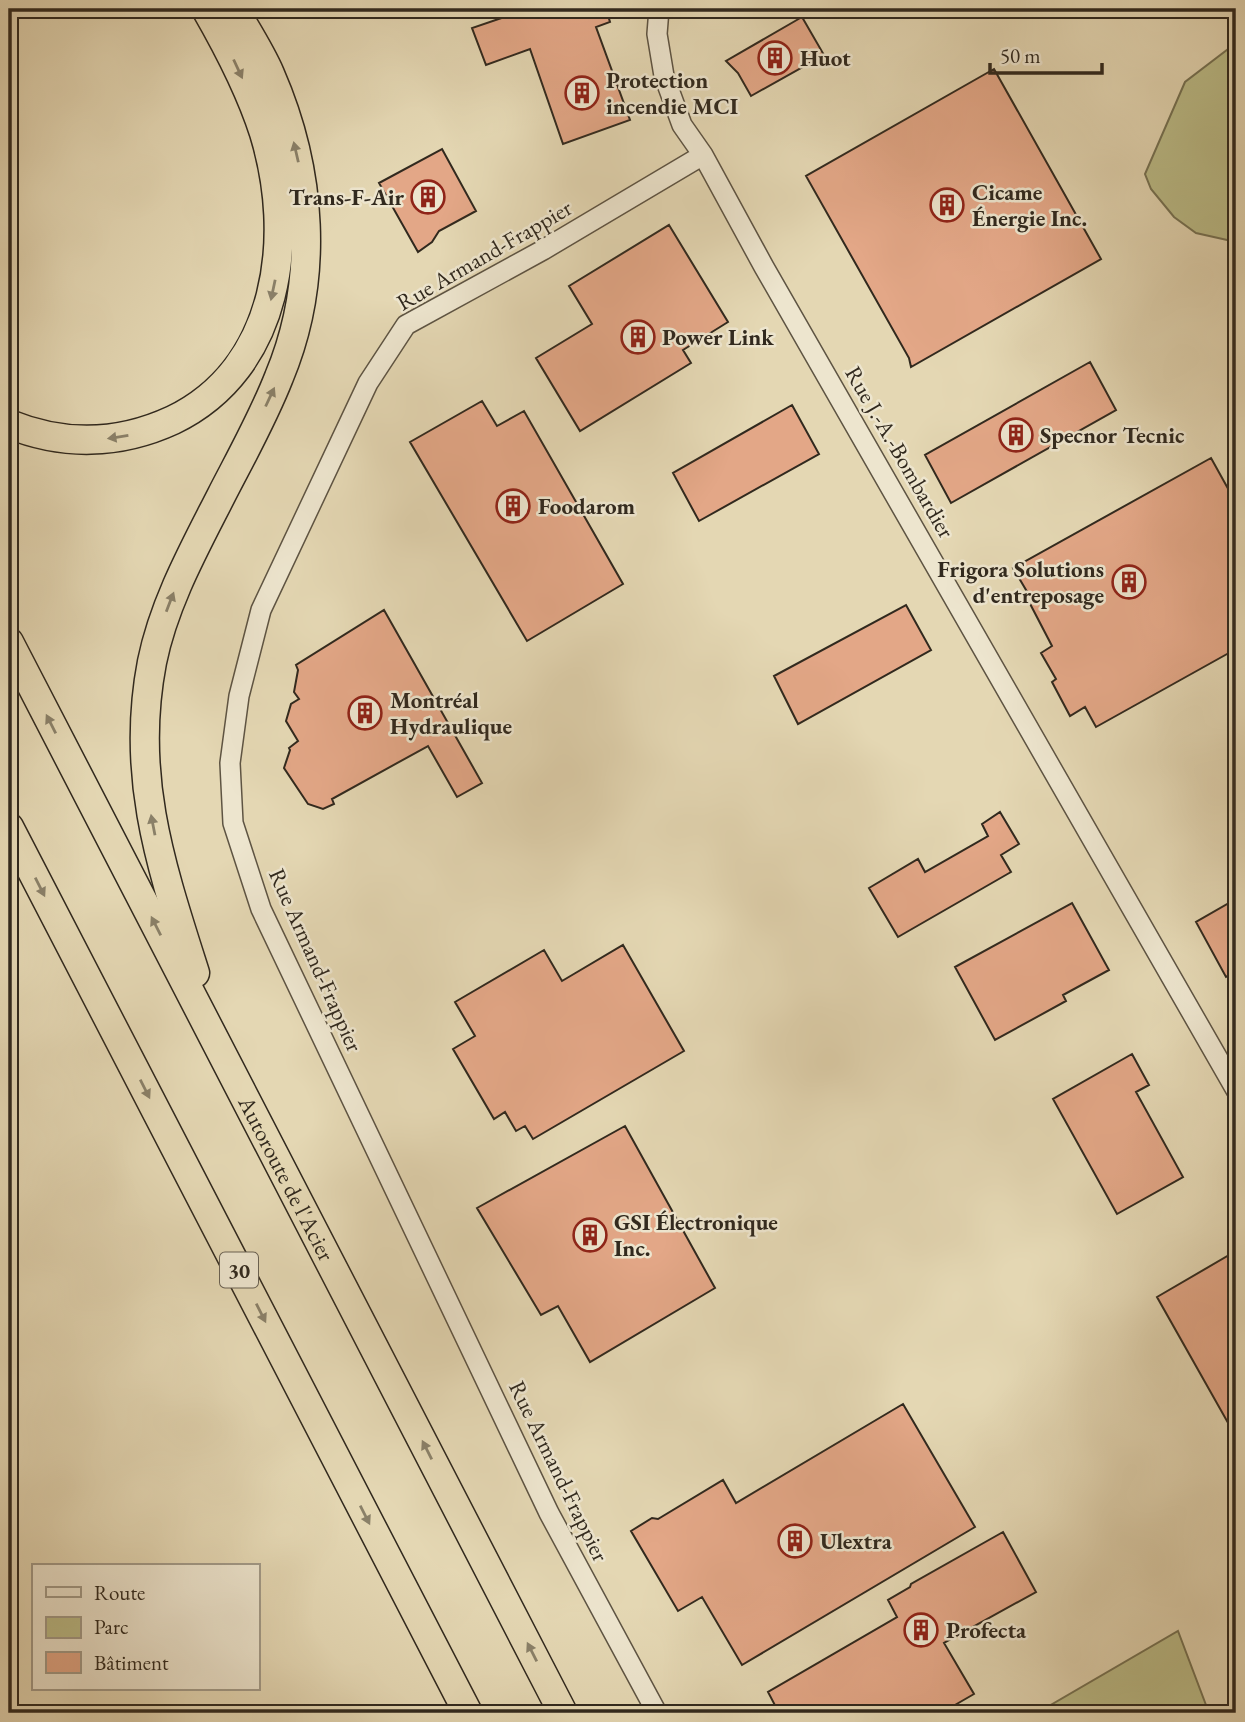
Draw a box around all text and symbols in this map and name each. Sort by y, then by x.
scale bar [990,32,1102,76]
building icon: Huot [756,39,794,77]
text: 50 m [1000,42,1041,69]
place label: Huot [800,43,851,73]
one-way arrow [232,59,244,79]
place label: Protection incendie MCI [606,65,738,121]
building icon: Protection incendie MCI [563,74,601,112]
one-way arrow [290,141,301,163]
place label: Cicame Énergie Inc. [972,177,1087,233]
building icon: Trans-F-Air [409,178,447,216]
place label: Trans-F-Air [289,182,404,212]
building icon: Cicame Énergie Inc. [928,186,966,224]
street label: Rue Armand-Frappier [391,192,577,317]
one-way arrow [267,279,278,301]
building icon: Power Link [619,318,657,356]
place label: Power Link [662,322,774,352]
street label: Rue J.-A.-Bombardier [839,361,962,544]
one-way arrow [264,387,276,407]
building icon: Specnor Tecnic [997,416,1035,454]
place label: Specnor Tecnic [1040,420,1185,450]
one-way arrow [107,432,129,443]
building icon: Foodarom [494,487,532,525]
place label: Foodarom [538,491,636,521]
place label: Frigora Solutions d'entreposage [937,554,1104,610]
building icon: Frigora Solutions d'entreposage [1110,563,1148,601]
one-way arrow [165,591,176,612]
place label: Montréal Hydraulique [390,685,512,741]
building icon: Montréal Hydraulique [346,694,384,732]
one-way arrow [45,714,57,734]
one-way arrow [147,814,158,836]
street label: Rue Armand-Frappier [262,864,370,1057]
one-way arrow [35,877,46,897]
one-way arrow [150,916,161,936]
one-way arrow [139,1079,151,1099]
street label: Autoroute de l'Acier [231,1090,342,1266]
place label: GSI Électronique Inc. [614,1207,778,1263]
building icon: GSI Électronique Inc. [571,1216,609,1254]
road number: 30 [220,1252,258,1288]
one-way arrow [255,1303,267,1323]
street label: Rue Armand-Frappier [502,1376,616,1567]
one-way arrow [422,1440,434,1460]
one-way arrow [360,1505,371,1525]
building icon: Ulextra [776,1522,814,1560]
place label: Ulextra [820,1526,893,1556]
legend [32,1564,259,1690]
text: Route [94,1579,145,1606]
building icon: Profecta [902,1611,940,1649]
text: Parc [94,1613,128,1640]
place label: Profecta [946,1615,1027,1645]
one-way arrow [526,1642,538,1662]
text: Bâtiment [94,1649,169,1676]

